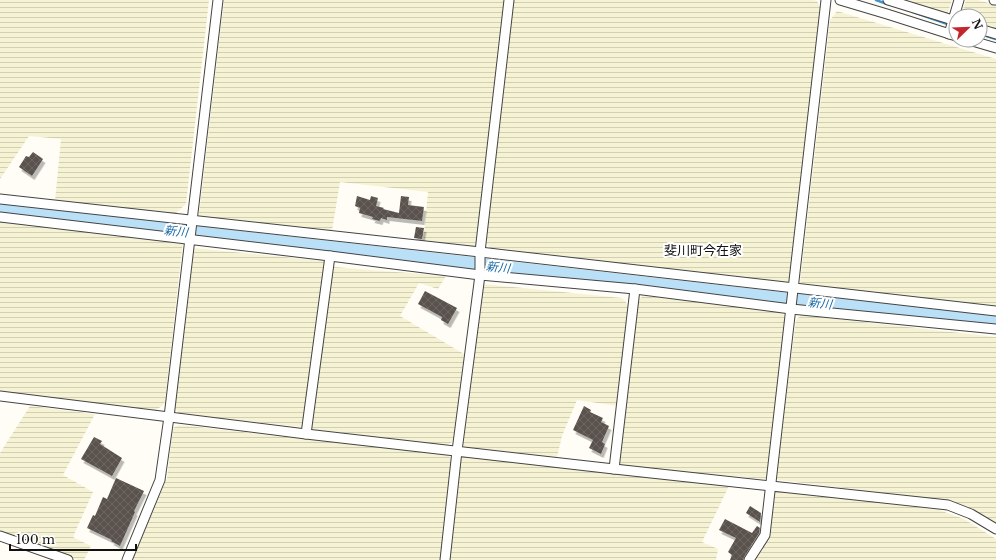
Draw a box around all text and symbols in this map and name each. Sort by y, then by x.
north arrow [948,8,988,48]
text: N [969,17,986,32]
water label: 新川 [163,222,191,240]
district label: 斐川町今在家 [664,242,742,259]
water label: 新川 [485,258,513,276]
water label: 新川 [807,294,835,312]
scale bar [10,526,136,552]
text: 100 m [16,532,55,547]

